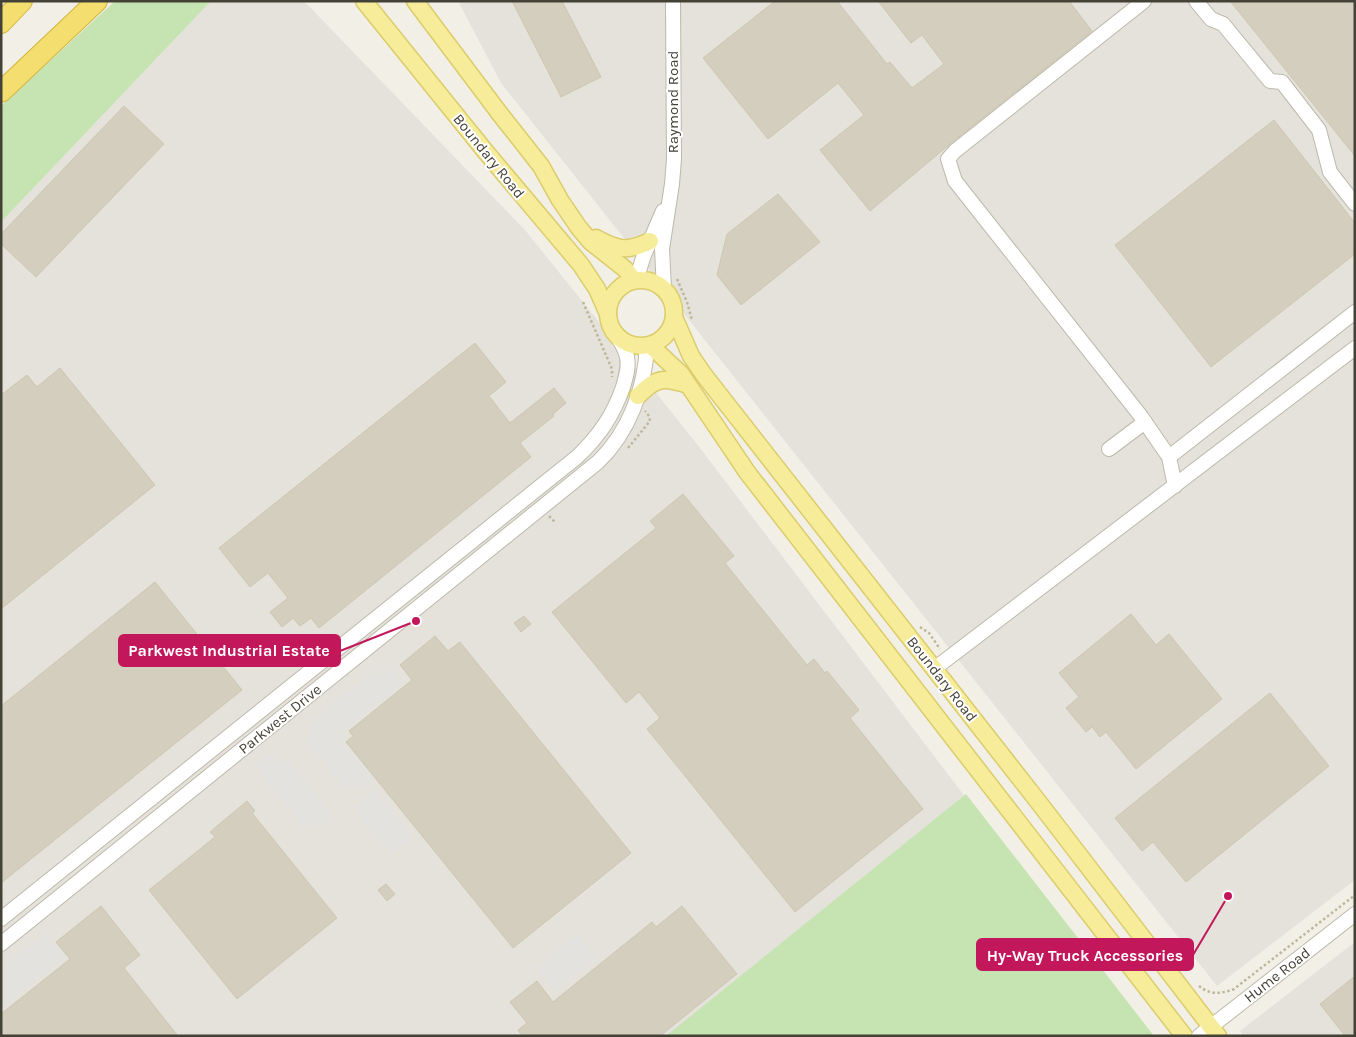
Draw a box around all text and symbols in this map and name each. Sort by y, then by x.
street label: Raymond Road [664,51,682,153]
street label: Boundary Road [450,110,528,202]
street label: Boundary Road [903,633,981,725]
callout: Parkwest Industrial Estate [119,635,340,666]
text: Parkwest Industrial Estate [128,641,330,660]
street label: Parkwest Drive [235,680,325,758]
callout: Hy-Way Truck Accessories [977,939,1193,970]
street label: Hume Road [1240,944,1314,1006]
text: Hy-Way Truck Accessories [987,946,1183,965]

